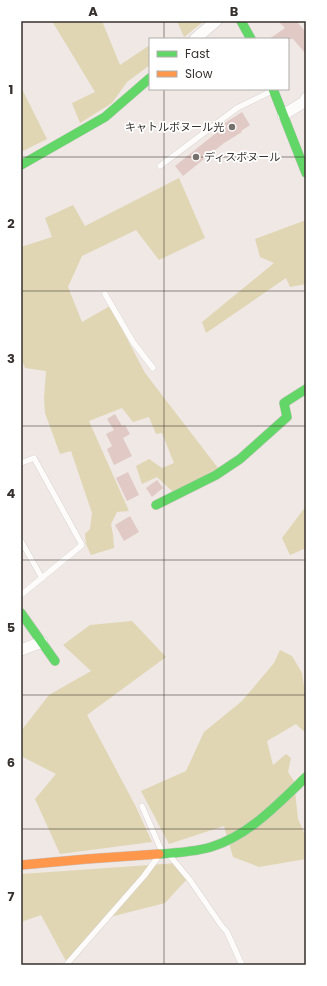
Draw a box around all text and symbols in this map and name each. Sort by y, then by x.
text: A [88,2,98,21]
text: B [230,2,239,21]
legend [149,38,289,90]
text: Fast [185,45,210,62]
text: Slow [185,65,213,82]
text: 1 [9,80,13,99]
place label: キャトルボヌール光 [125,119,224,135]
marker: キャトルボヌール光 [227,122,237,132]
place label: ディスボヌール [204,149,280,165]
marker: ディスボヌール [191,152,201,162]
text: 2 [7,214,15,233]
text: 3 [7,349,15,368]
text: 4 [7,484,16,503]
text: 5 [7,618,15,637]
text: 6 [7,753,15,772]
text: 7 [8,887,15,906]

